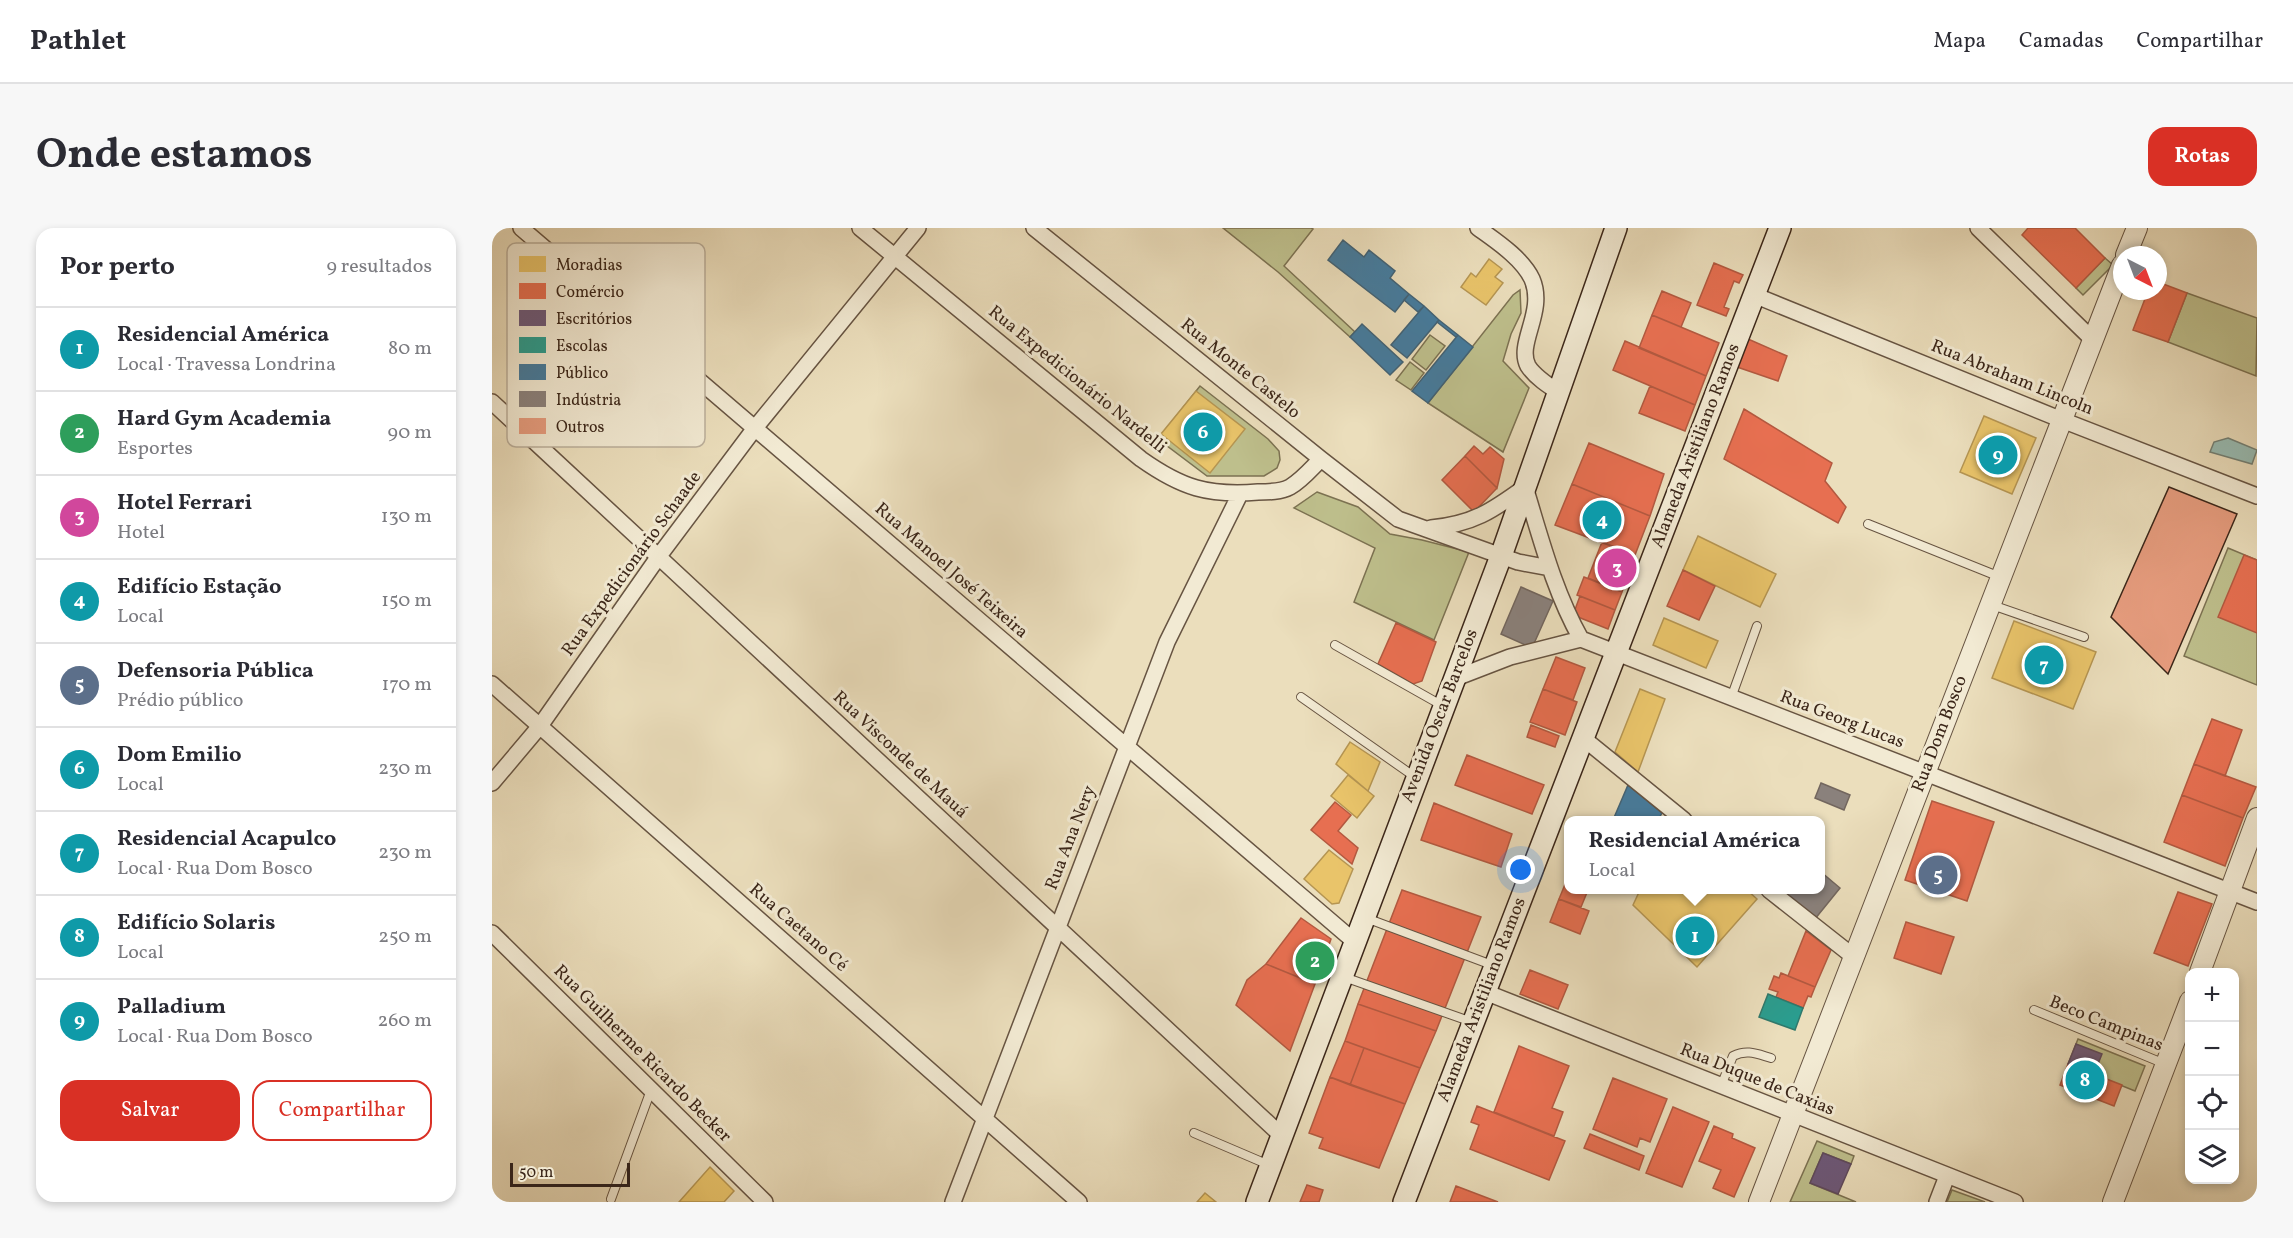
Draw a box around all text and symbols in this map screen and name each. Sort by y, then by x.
text: Pathlet [30,22,126,61]
text: Mapa [1933,27,1986,56]
text: Camadas [2019,27,2103,56]
text: Compartilhar [2136,27,2263,56]
text: Onde estamos [36,127,312,186]
button: Rotas [2148,127,2257,186]
legend [507,243,705,447]
north arrow [2113,246,2167,300]
text: Por perto [60,249,175,285]
text: 9 resultados [326,253,432,281]
text: Moradias [556,255,623,277]
text: Comércio [556,282,624,304]
street label: Rua Expedicionário Nardelli [982,300,1172,460]
text: Escritórios [556,309,632,331]
street label: Rua Monte Castelo [1175,313,1305,425]
text: Residencial América [117,320,329,351]
street label: Rua Abraham Lincoln [1927,334,2097,422]
text: 1 [75,335,84,363]
text: 80 m [388,335,432,363]
text: Escolas [556,336,608,358]
street label: Alameda Aristiliano Ramos [1645,340,1747,552]
text: Local · Travessa Londrina [117,351,336,379]
text: Público [556,363,608,385]
text: Indústria [556,390,621,412]
text: Hard Gym Academia [117,404,331,435]
pin: 6 [1184,410,1222,454]
text: Outros [556,417,605,439]
text: 2 [74,419,85,447]
text: 90 m [388,419,432,447]
pin: 9 [1978,432,2018,478]
text: Esportes [117,435,193,463]
street label: Rua Expedicionário Schaade [556,466,708,662]
text: Hotel Ferrari [117,488,252,519]
street label: Rua Manoel José Teixeira [869,497,1033,645]
pin: 4 [1582,498,1622,542]
text: 3 [74,503,85,531]
text: 130 m [381,503,432,531]
text: Hotel [117,519,165,547]
pin: 3 [1598,546,1636,590]
text: Edifício Estação [117,572,282,603]
text: 4 [73,587,86,615]
text: 150 m [381,587,432,615]
text: Local [117,603,164,631]
street label: Avenida Oscar Barcelos [1395,625,1485,807]
pin: 7 [2024,642,2064,688]
text: Defensoria Pública [117,656,314,687]
text: 5 [75,671,84,699]
text: 170 m [382,671,432,699]
street label: Rua Dom Bosco [1906,672,1974,796]
street label: Rua Georg Lucas [1776,685,1908,755]
street label: Rua Visconde de Mauá [827,686,973,824]
text: Prédio público [117,687,243,715]
text: Dom Emilio [117,740,242,771]
text: 6 [74,755,85,783]
text: 230 m [378,755,432,783]
text: Local [117,771,164,799]
street label: Rua Ana Nery [1040,782,1103,894]
popup [1564,816,1825,894]
text: Residencial Acapulco [117,824,336,855]
text: Residencial América [1588,826,1801,857]
text: 7 [75,839,84,867]
text: 230 m [378,839,432,867]
pin: 5 [1918,852,1958,898]
text: Local · Rua Dom Bosco [117,855,313,883]
your location [1506,855,1535,884]
text: Local [1588,857,1635,885]
street label: Rua Caetano Cé [743,878,853,978]
street label: Alameda Aristiliano Ramos [1431,894,1533,1106]
text: Edifício Solaris [117,908,275,939]
pin: 1 [1676,914,1714,958]
text: 8 [74,923,85,951]
text: 250 m [378,923,432,951]
pin: 2 [1296,938,1334,984]
text: Local [117,939,164,967]
street label: Rua Guilherme Ricardo Becker [547,959,737,1149]
map controls [2185,968,2239,1184]
button: + [2185,968,2239,1022]
street label: Beco Campinas [2045,990,2167,1058]
text: Palladium [117,992,226,1023]
text: 9 [74,1007,85,1035]
text: 260 m [377,1007,432,1035]
button: − [2185,1022,2239,1076]
text: Local · Rua Dom Bosco [117,1023,313,1051]
street label: Rua Duque de Caxias [1676,1038,1838,1122]
pin: 8 [2066,1058,2104,1102]
button: locate [2185,1076,2239,1130]
button: Salvar [60,1080,240,1141]
button: Compartilhar [252,1080,432,1141]
button: layers [2185,1130,2239,1184]
scale bar [510,1160,630,1188]
text: 50 m [519,1162,553,1184]

